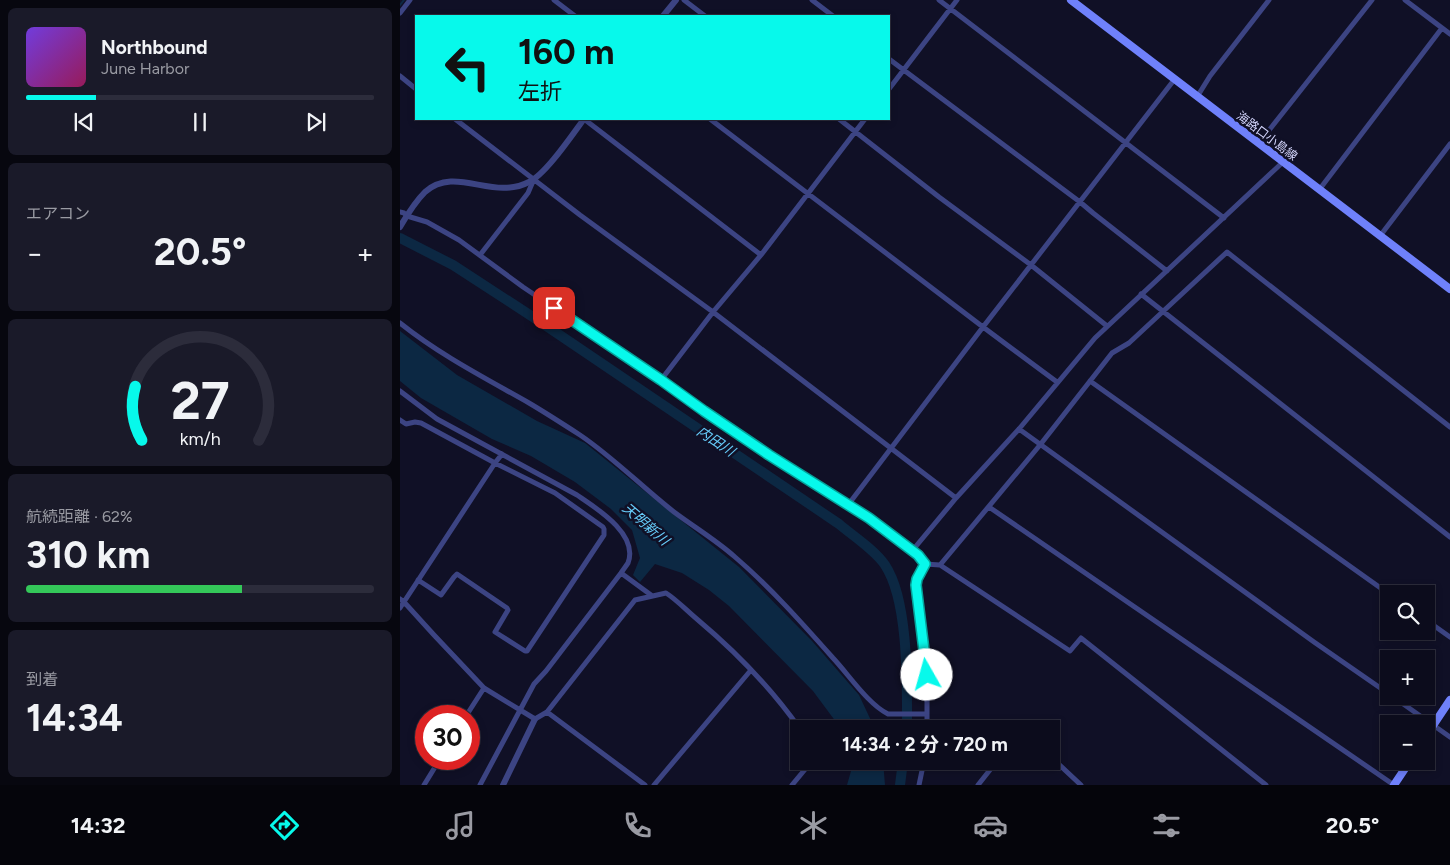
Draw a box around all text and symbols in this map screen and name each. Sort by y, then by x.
text: 160 m [518,31,615,73]
icon: left [435,35,500,100]
text: Northbound [101,36,208,59]
text: June Harbor [101,59,189,78]
text: 左折 [518,78,562,105]
icon: previous [70,108,98,136]
icon: pause [186,108,214,136]
icon: next [302,108,330,136]
street label: 海路口小島線 [1234,109,1300,163]
text: エアコン [26,204,90,223]
text: 20.5° [154,229,246,275]
text: − [26,236,43,270]
text: + [357,236,374,270]
pin [533,287,575,329]
icon: arrive [540,294,568,322]
text: 27 [170,370,230,432]
water label: 内田川 [694,423,740,461]
text: km/h [180,428,220,449]
water label: 天明新川 [619,500,674,550]
text: 航続距離 · 62% [26,507,133,526]
text: 310 km [26,532,150,578]
map controls [1380,585,1435,770]
button: search [1380,585,1435,640]
position arrow [900,648,952,700]
button: + [1380,650,1435,705]
text: 到着 [26,670,58,689]
text: 14:34 [26,695,123,741]
speed limit sign: 30 [415,705,480,770]
button: − [1380,715,1435,770]
text: 14:34 · 2 分 · 720 m [842,733,1008,756]
icon: directions [267,808,302,843]
icon: music [443,808,478,843]
icon: phone [620,808,655,843]
icon: climate [796,808,831,843]
icon: car [973,808,1008,843]
icon: filters [1149,808,1184,843]
text: 14:32 [71,812,126,839]
text: 20.5° [1326,812,1379,839]

